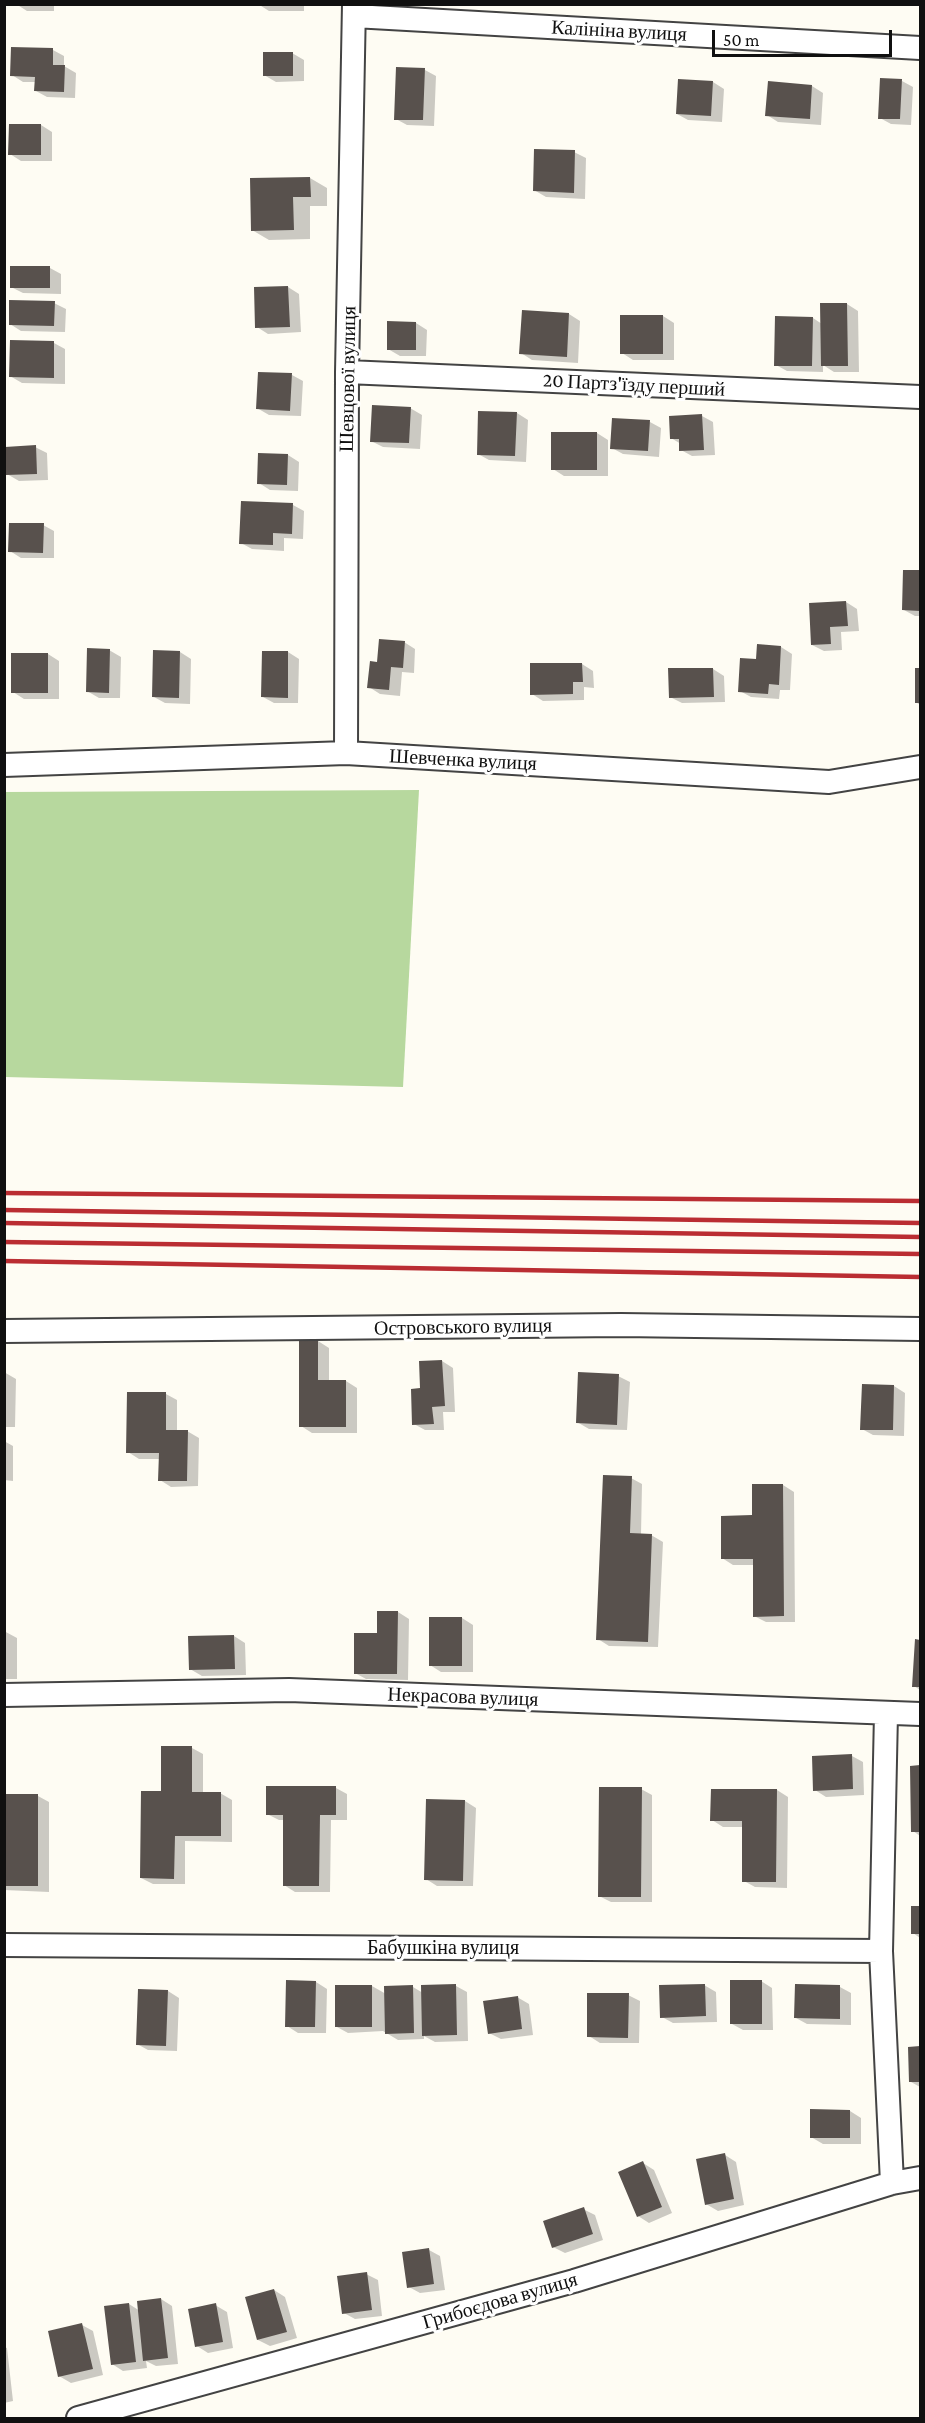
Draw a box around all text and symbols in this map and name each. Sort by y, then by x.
street label: Калініна вулиця [551,15,687,47]
scale bar [715,18,895,56]
text: 50 m [723,30,760,50]
street label: Шевцової вулиця [335,306,361,452]
street label: 20 Партз'їзду перший [542,368,726,402]
street label: Шевченка вулиця [389,744,537,776]
street label: Островського вулиця [374,1313,552,1341]
street label: Некрасова вулиця [387,1682,539,1712]
street label: Бабушкіна вулиця [367,1936,519,1960]
street label: Грибоєдова вулиця [420,2267,580,2335]

